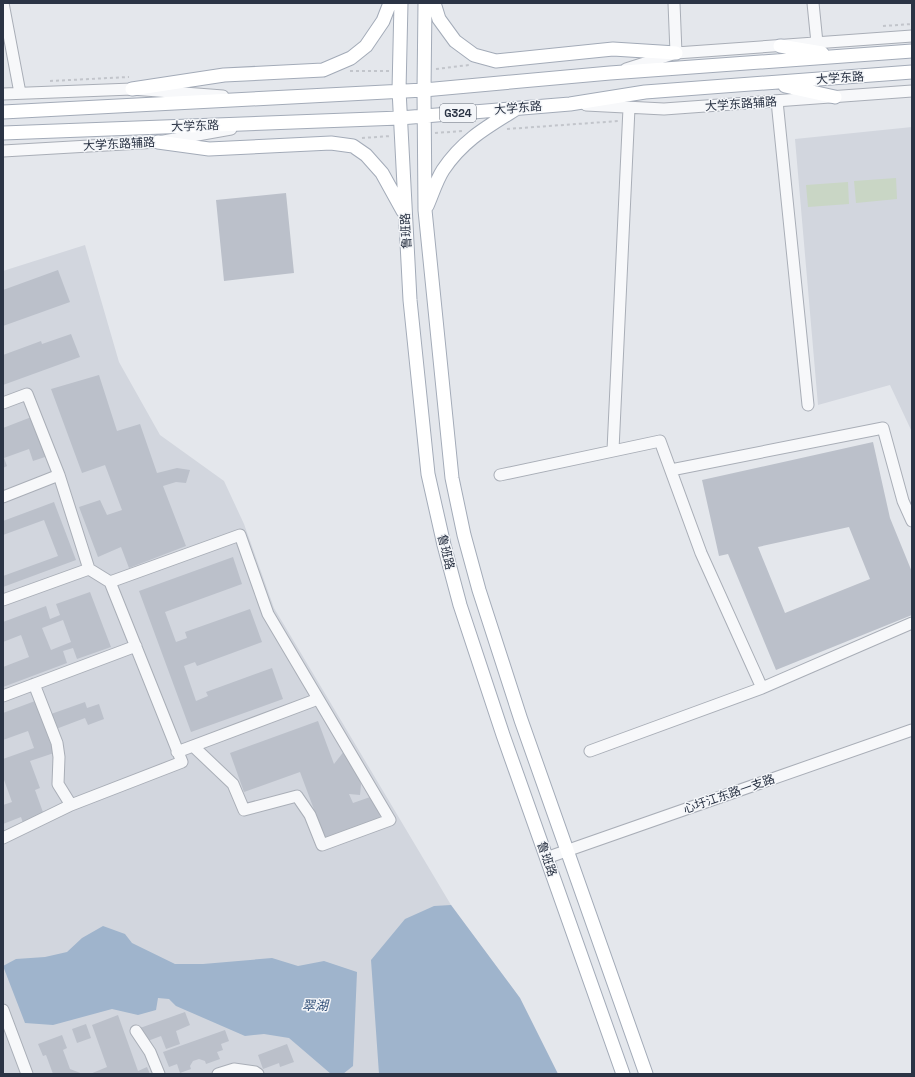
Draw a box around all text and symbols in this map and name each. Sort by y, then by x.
street label: 大学东路 [815,68,865,88]
street label: 大学东路辅路 [705,94,777,114]
street label: 大学东路 [493,98,543,118]
road number: G324 [440,104,476,122]
street label: 大学东路 [171,117,219,135]
street label: 大学东路辅路 [83,134,155,154]
street label: 鲁班路 [397,213,415,249]
street label: 鲁班路 [434,533,458,571]
street label: 心圩江东路一支路 [681,771,777,817]
street label: 鲁班路 [534,839,560,879]
water label: 翠湖 [302,997,330,1014]

